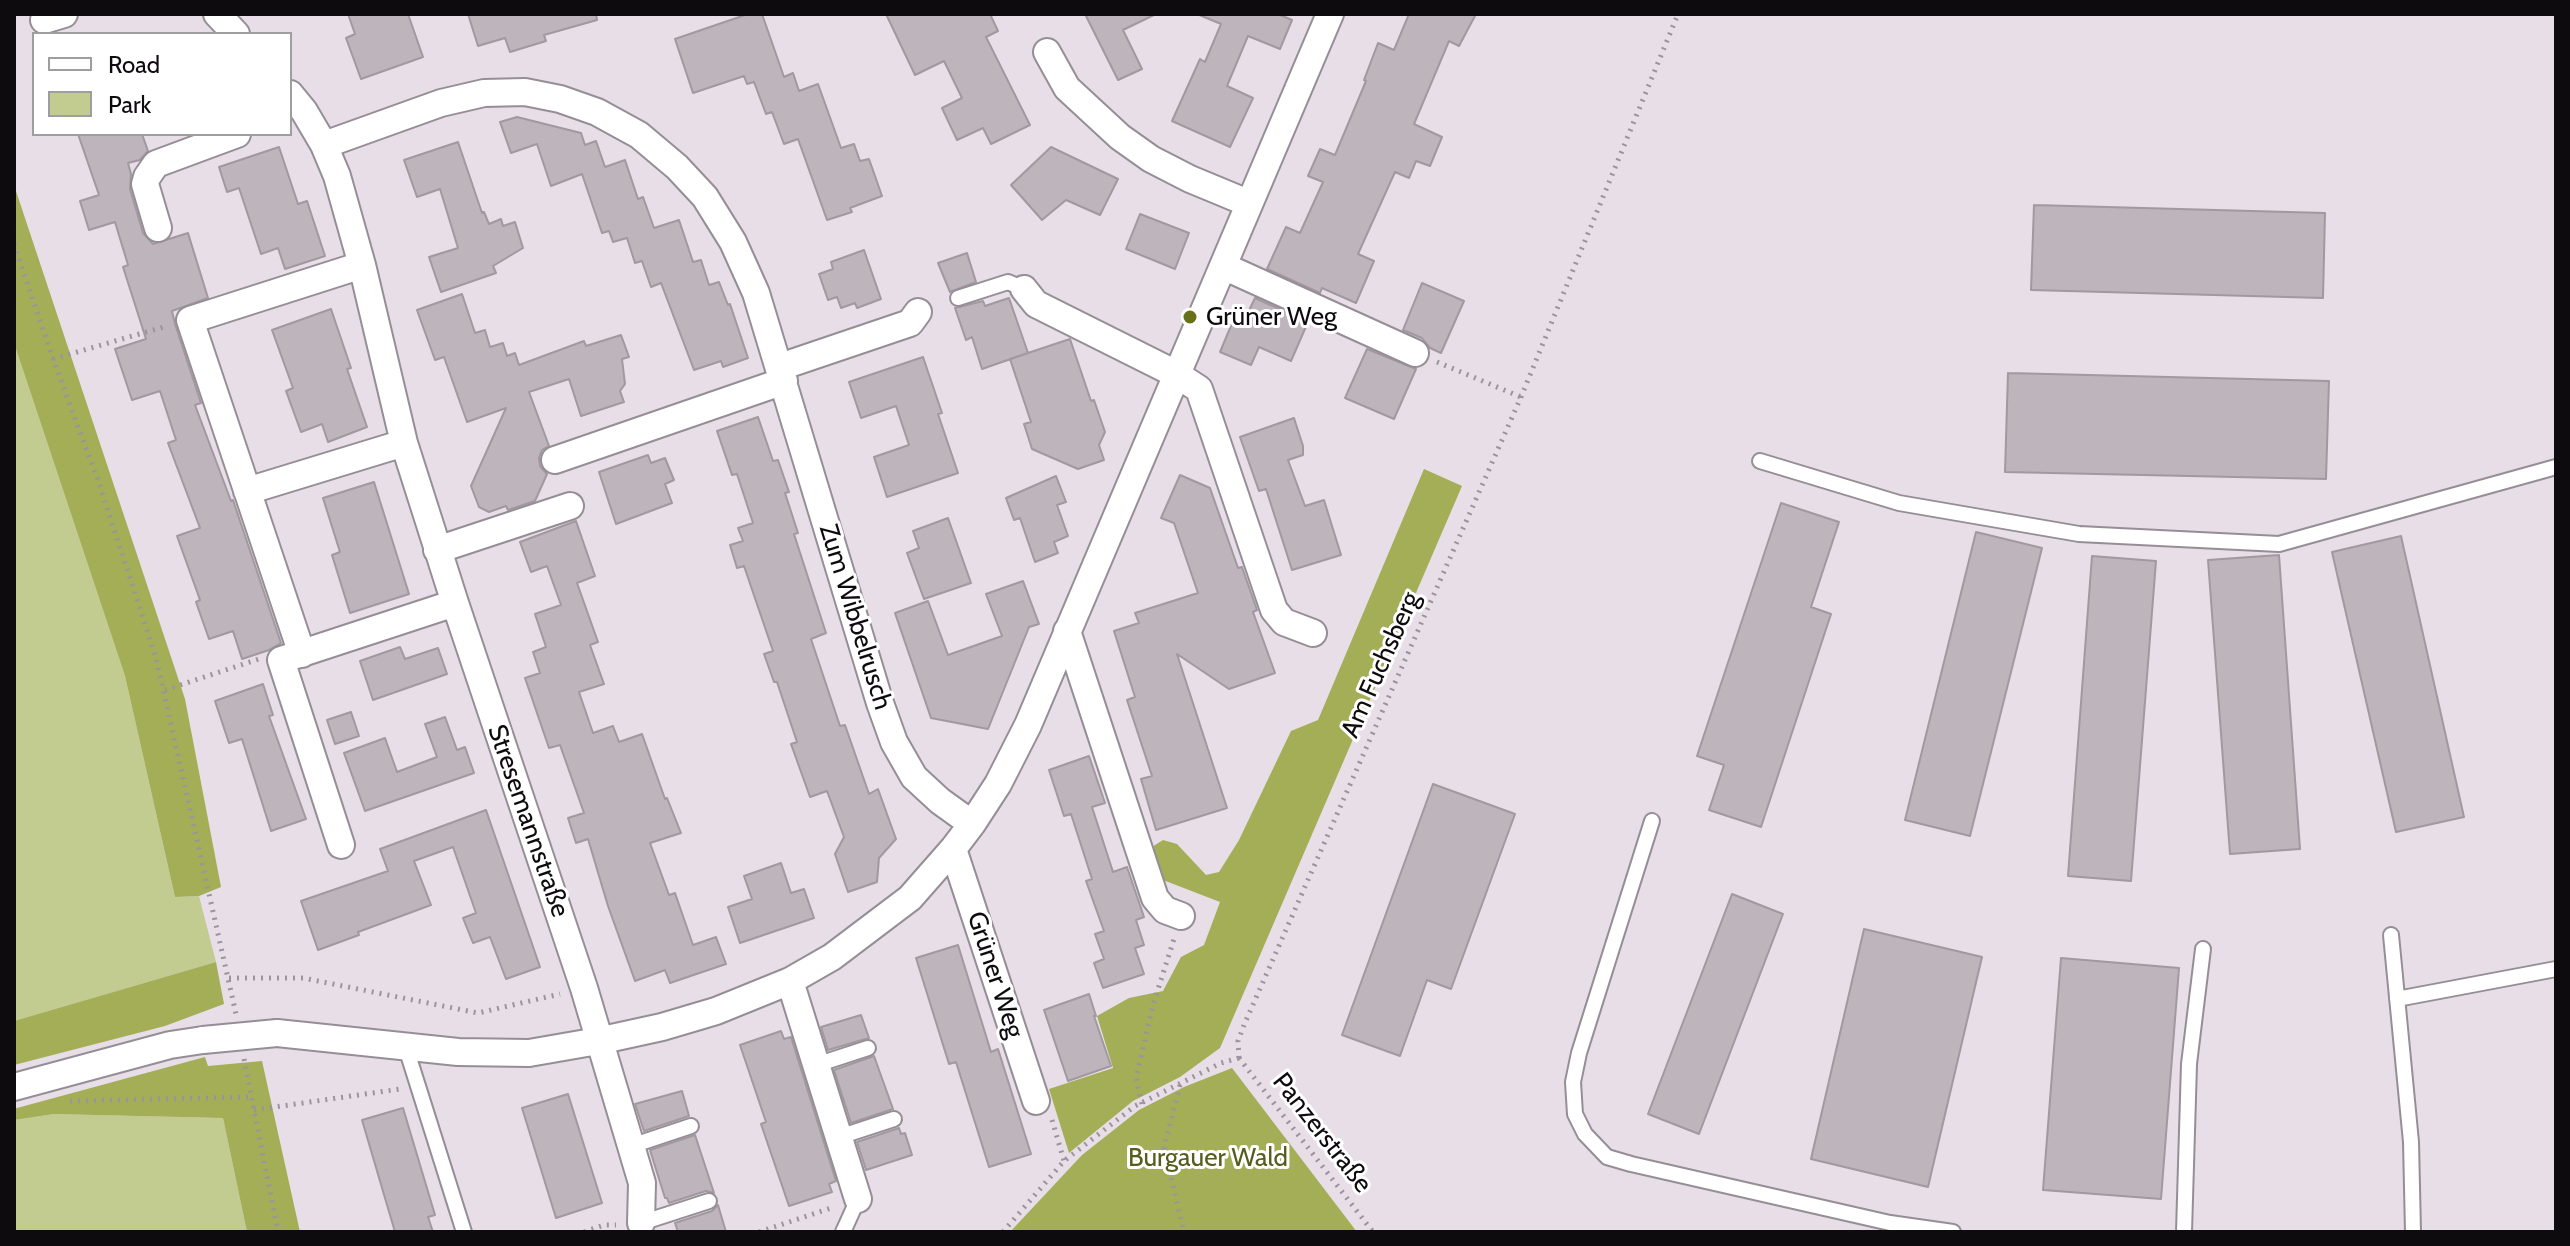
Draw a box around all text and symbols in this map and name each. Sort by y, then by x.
legend [32,32,292,136]
text: Road [108,50,160,79]
text: Park [108,90,151,119]
place label: Grüner Weg [1206,301,1337,333]
marker: Grüner Weg [1181,308,1199,326]
street label: Zum Wibbelrusch [812,520,898,714]
street label: Am Fuchsberg [1335,587,1427,743]
street label: Stresemannstraße [480,721,576,921]
street label: Grüner Weg [960,908,1030,1042]
street label: Panzerstraße [1266,1067,1378,1199]
park label: Burgauer Wald [1128,1142,1288,1174]

